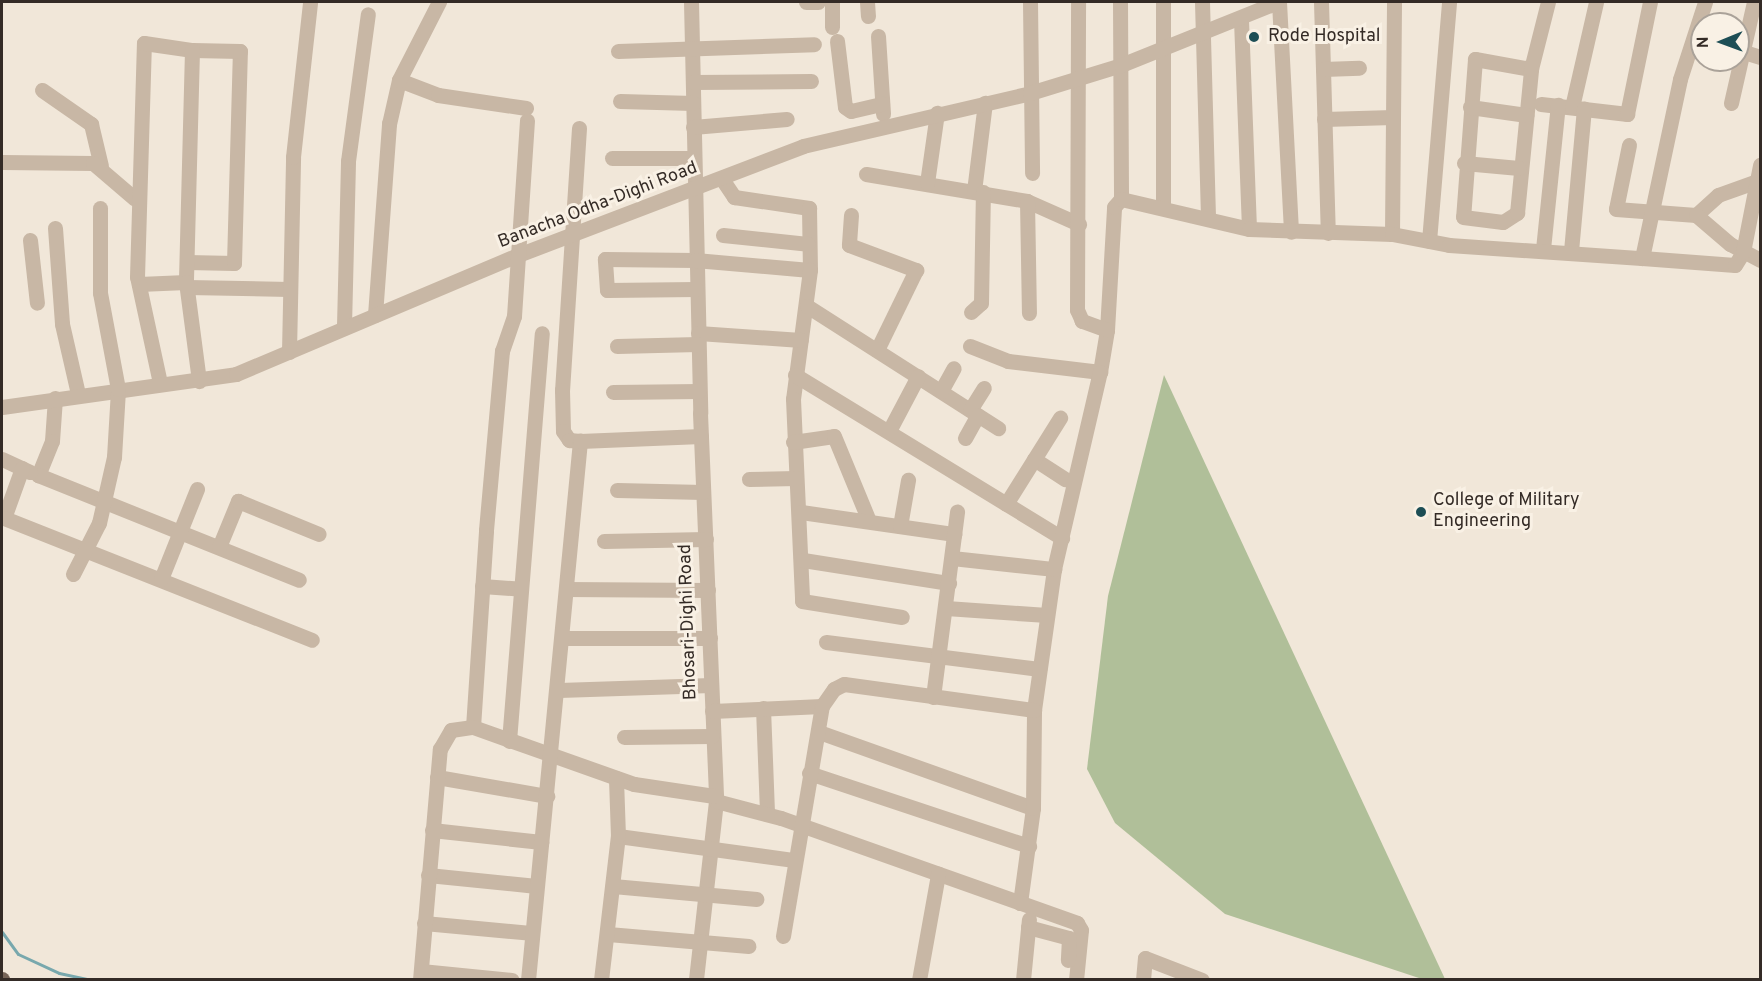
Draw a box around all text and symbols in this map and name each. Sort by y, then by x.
north arrow [1690,12,1750,72]
place label: Rode Hospital [1268,26,1380,48]
marker: Rode Hospital [1245,28,1263,46]
text: N [1694,36,1714,48]
street label: Banacha Odha-Dighi Road [495,158,701,254]
place label: College of Military Engineering [1433,491,1580,534]
marker: College of Military Engineering [1414,505,1428,519]
street label: Bhosari-Dighi Road [675,544,703,700]

